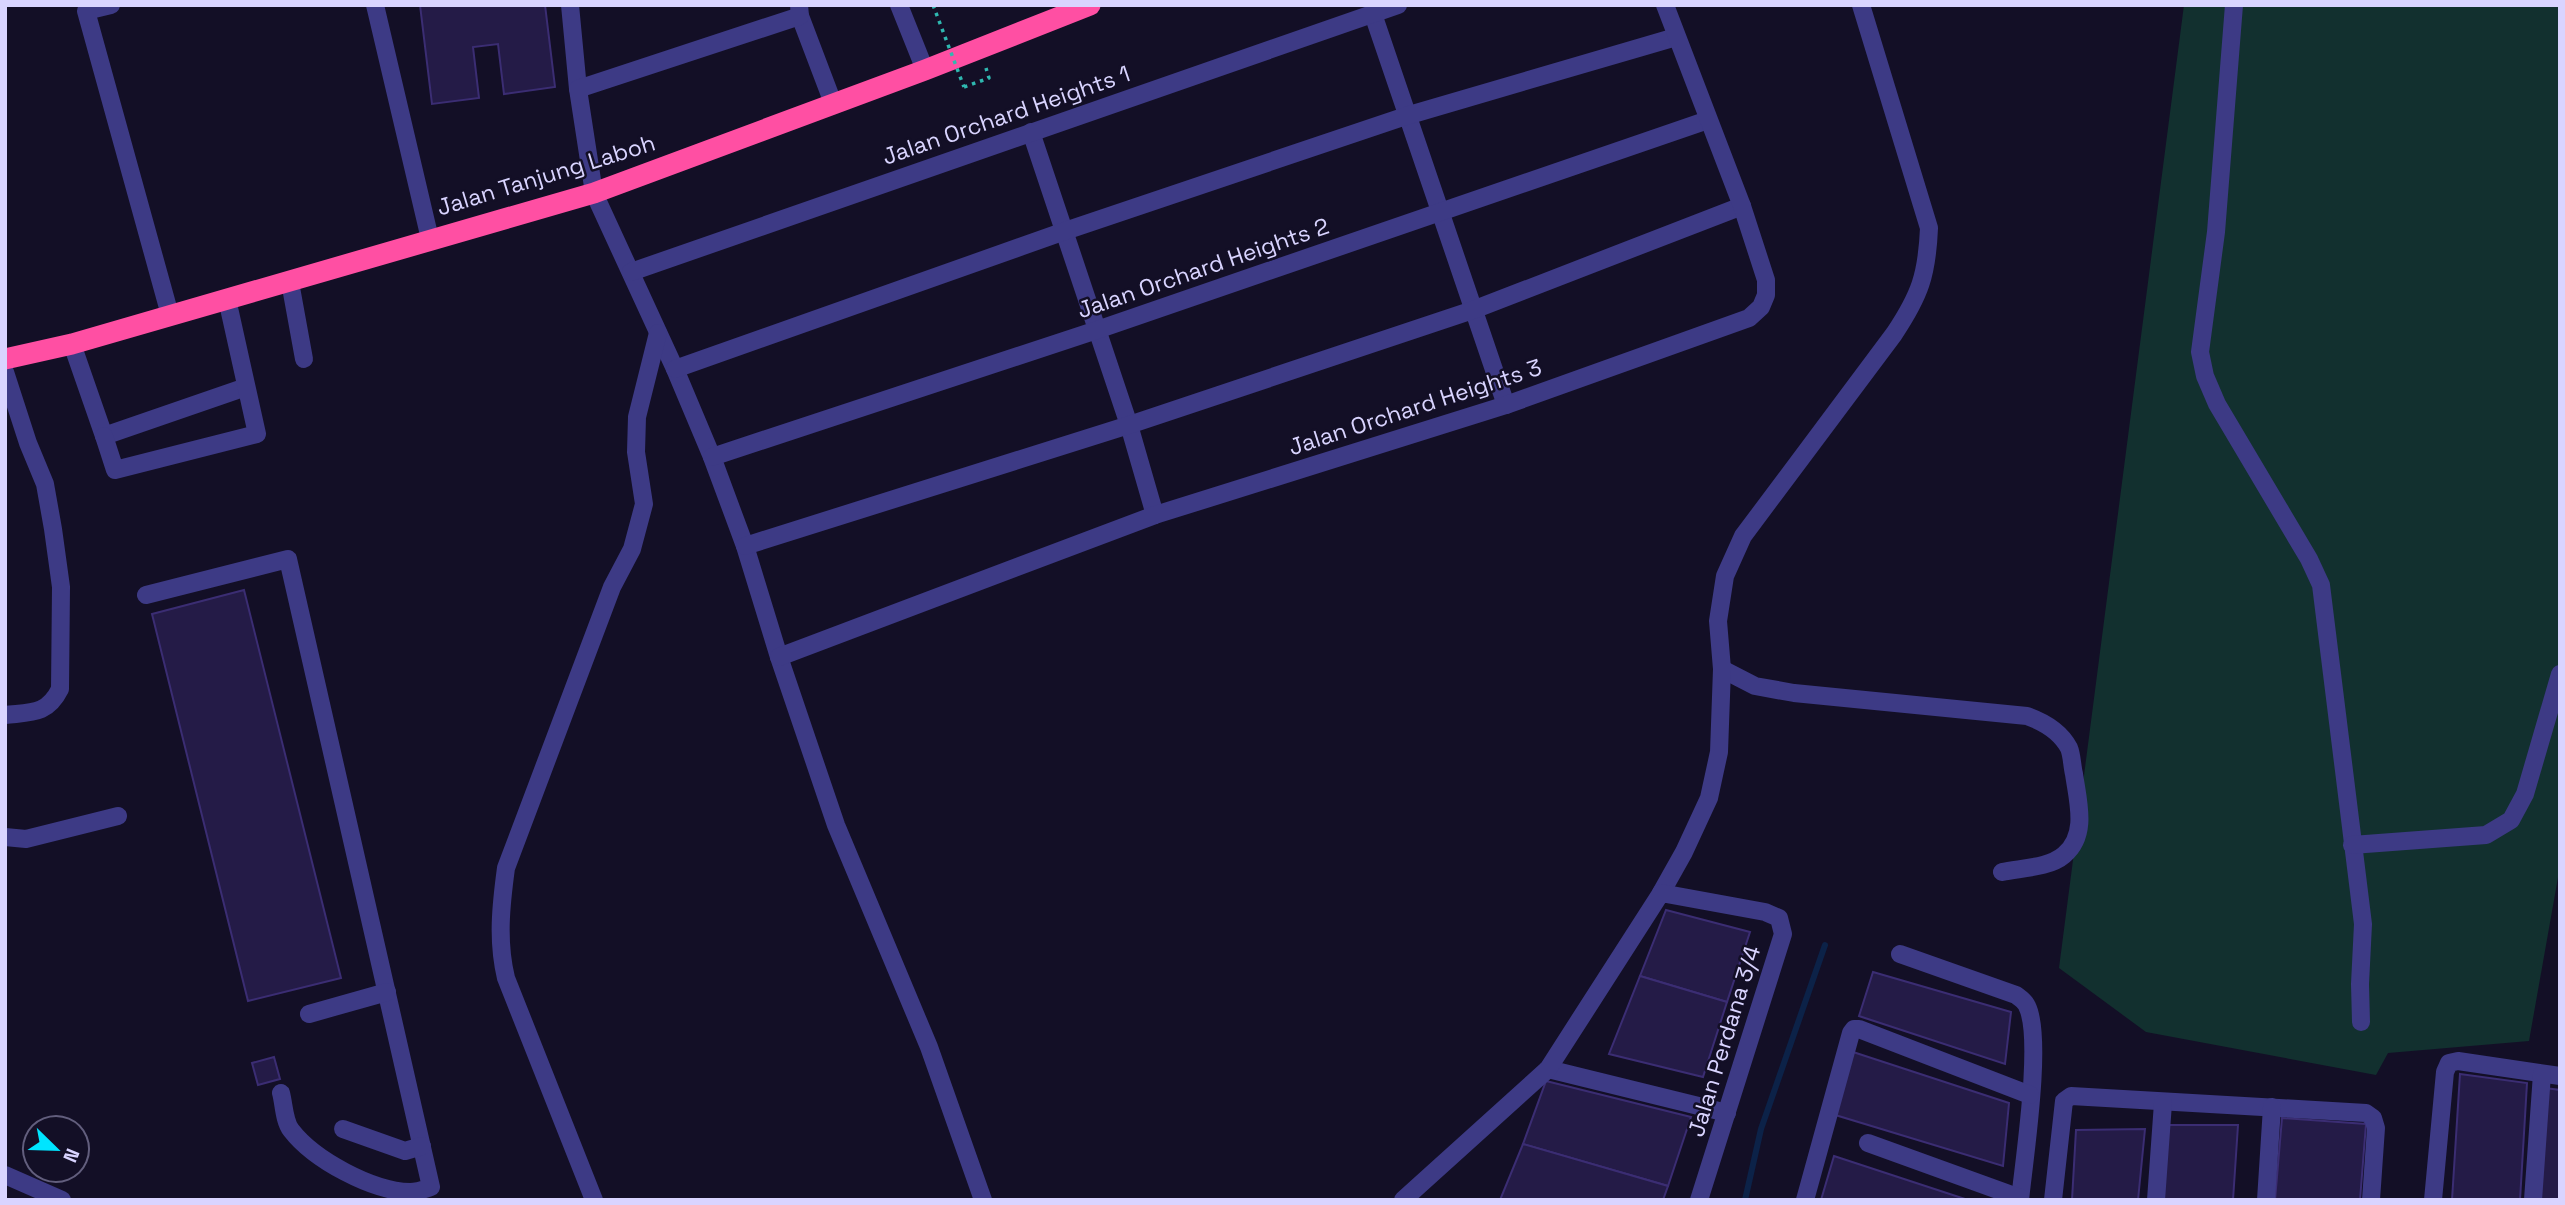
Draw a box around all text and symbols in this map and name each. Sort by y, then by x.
street label: Jalan Orchard Heights 1 [878,58,1134,172]
street label: Jalan Tanjung Laboh [433,127,659,223]
street label: Jalan Orchard Heights 2 [1073,211,1333,325]
street label: Jalan Orchard Heights 3 [1285,352,1545,462]
street label: Jalan Perdana 3/4 [1681,942,1767,1140]
north arrow [21,1114,91,1184]
text: N [57,1145,85,1166]

